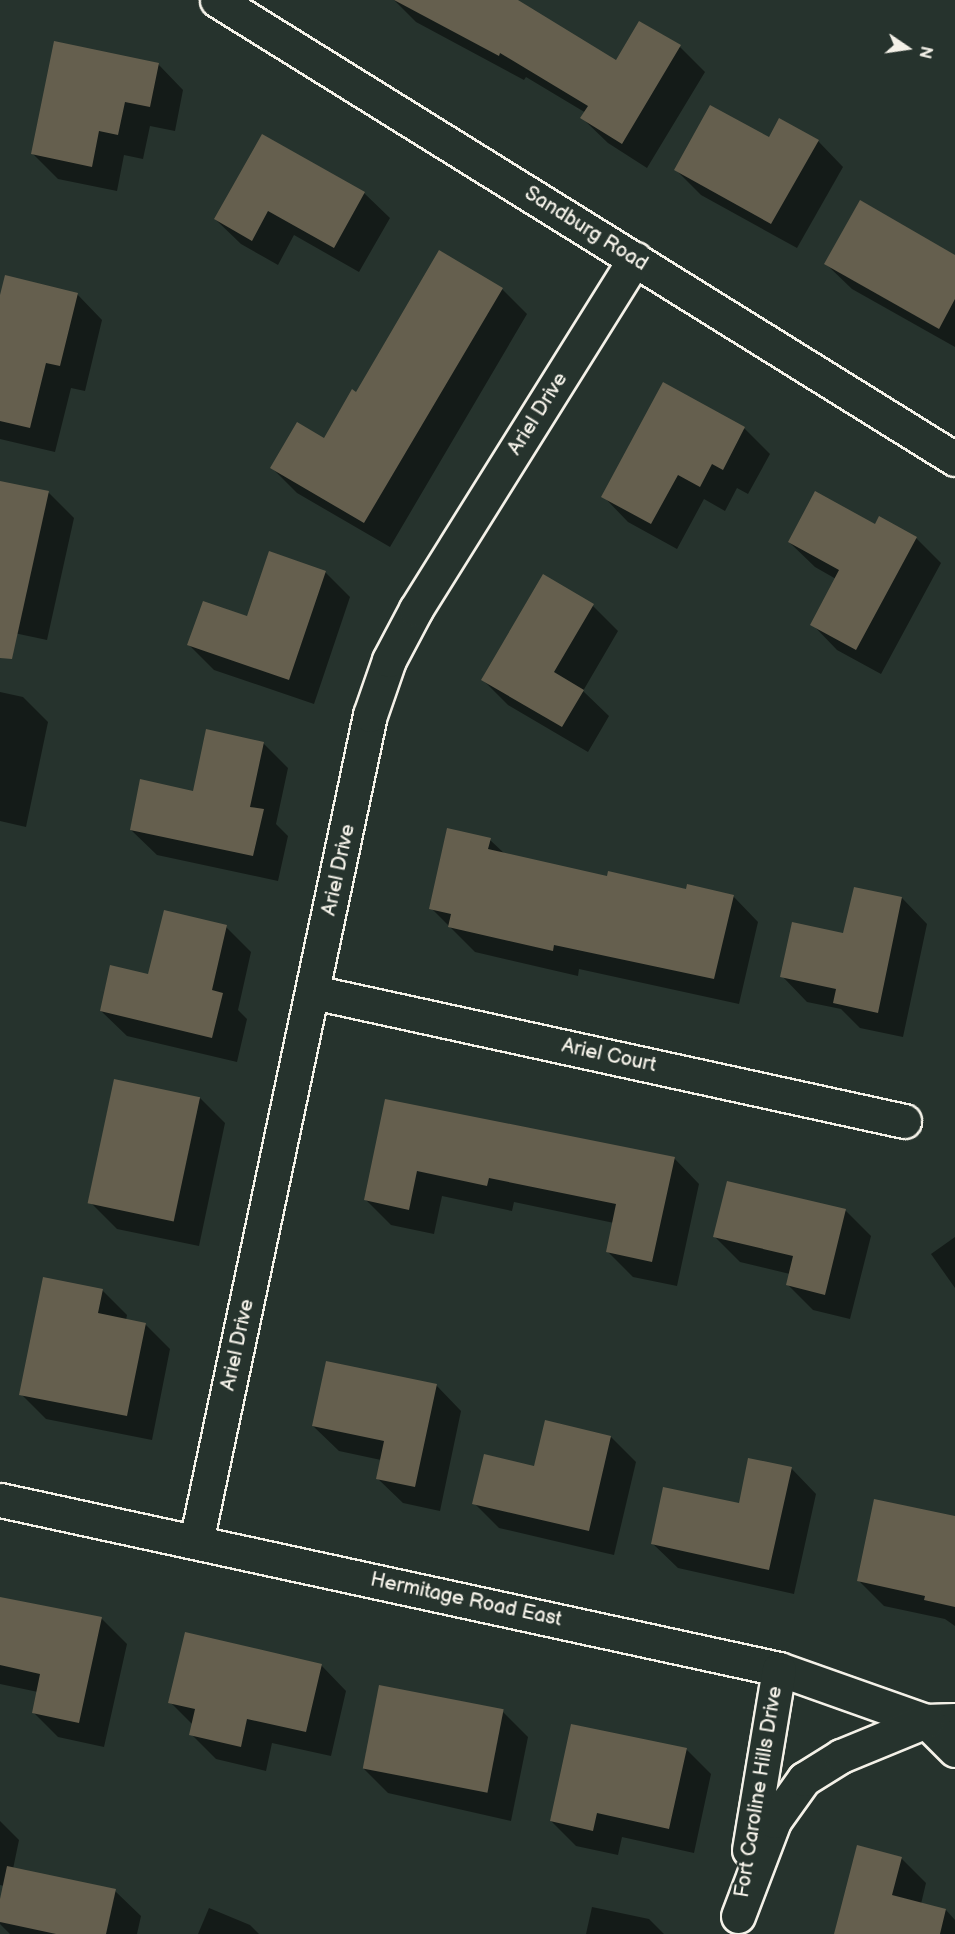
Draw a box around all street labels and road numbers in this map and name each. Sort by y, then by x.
street label: Sandburg Road [520,182,652,276]
street label: Ariel Drive [503,368,573,460]
street label: Ariel Drive [318,822,360,918]
street label: Ariel Court [560,1034,658,1078]
street label: Ariel Drive [217,1297,259,1393]
street label: Hermitage Road East [368,1568,564,1632]
street label: Fort Caroline Hills Drive [730,1685,788,1899]

